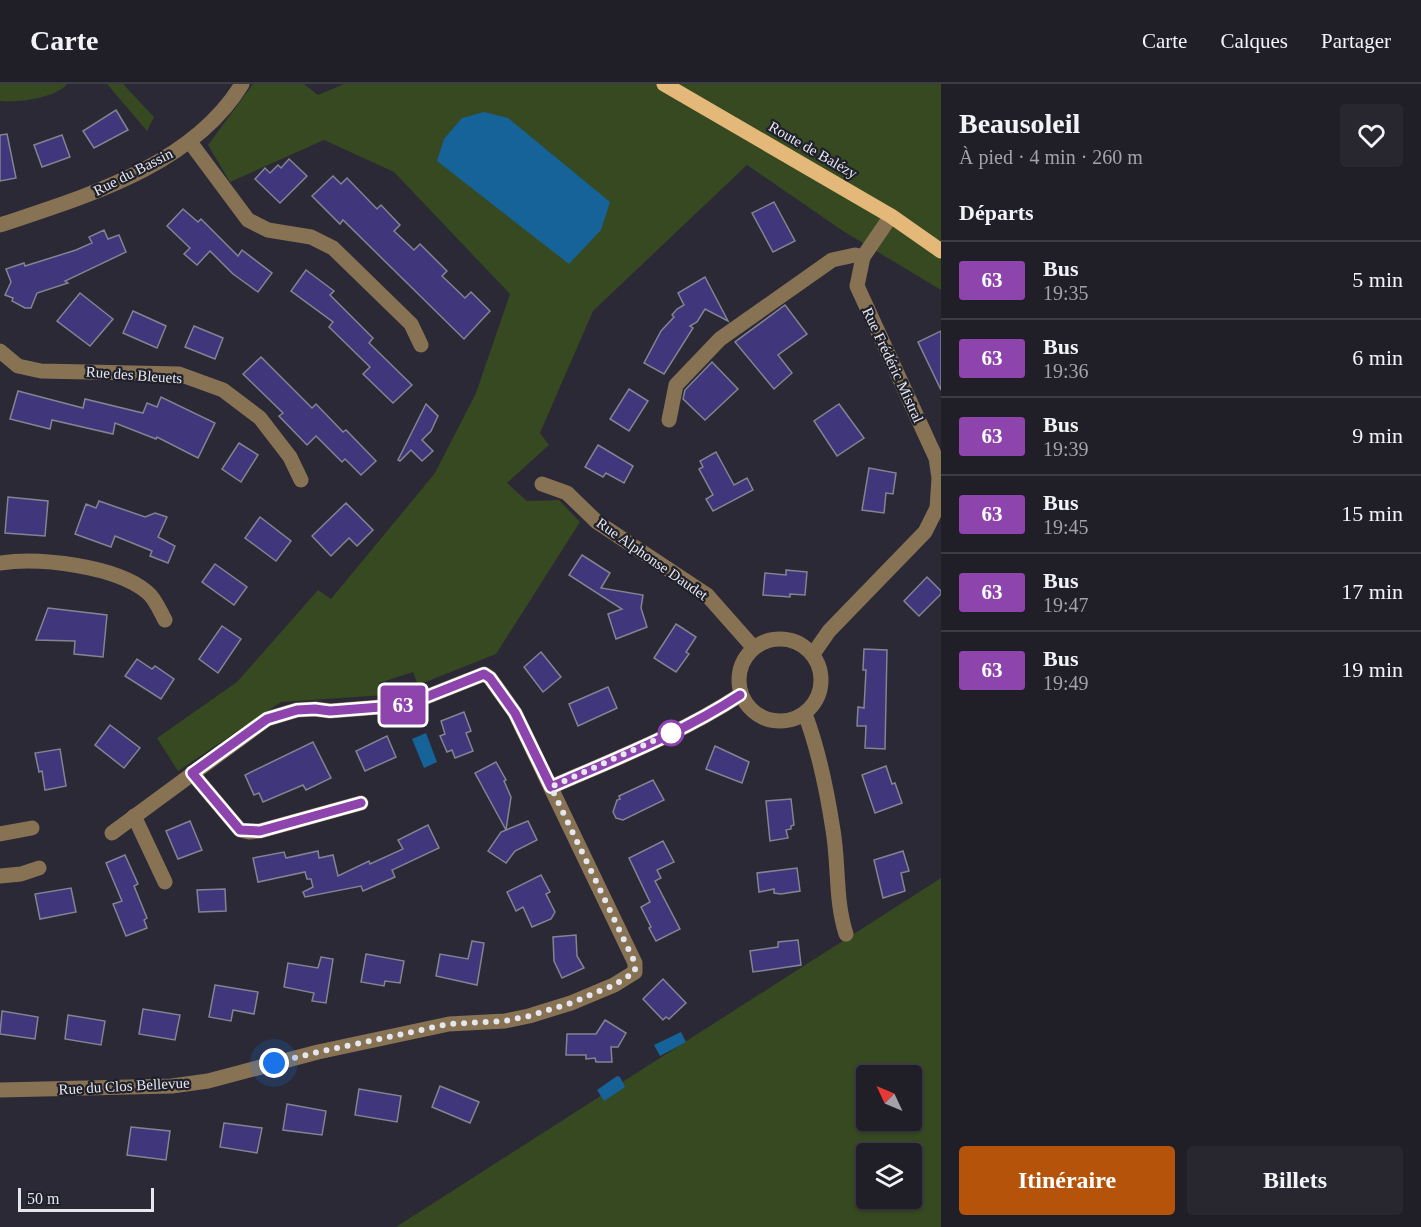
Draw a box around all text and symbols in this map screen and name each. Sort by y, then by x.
text: Carte [30,25,98,56]
text: Carte [1142,29,1187,53]
text: Calques [1220,29,1288,53]
text: Partager [1321,29,1391,53]
button: heart [1340,104,1403,167]
text: Beausoleil [959,108,1080,139]
street label: Route de Balézy [766,118,860,182]
street label: Rue du Bassin [91,145,176,199]
text: À pied · 4 min · 260 m [959,146,1143,168]
text: Départs [959,200,1034,225]
text: Bus [1043,256,1078,281]
text: 5 min [1352,267,1403,292]
text: 63 [982,268,1003,292]
text: 19:35 [1043,282,1089,304]
street label: Rue Frédéric Mistral [859,305,927,425]
text: Bus [1043,334,1078,359]
text: 6 min [1352,345,1403,370]
text: 63 [982,346,1003,370]
text: 19:36 [1043,360,1089,382]
street label: Rue des Bleuets [85,364,183,386]
text: Bus [1043,412,1078,437]
text: 9 min [1352,423,1403,448]
text: 63 [982,424,1003,448]
text: 19:39 [1043,438,1089,460]
text: Bus [1043,490,1078,515]
text: 15 min [1341,501,1403,526]
text: 63 [982,502,1003,526]
street label: Rue Alphonse Daudet [593,515,711,604]
text: 19:45 [1043,516,1089,538]
text: Bus [1043,568,1078,593]
text: 17 min [1341,579,1403,604]
text: 63 [982,580,1003,604]
text: 19:47 [1043,594,1089,616]
text: Bus [1043,646,1078,671]
text: 19 min [1341,657,1403,682]
text: 63 [982,658,1003,682]
text: 19:49 [1043,672,1089,694]
line badge: 63 [376,686,430,724]
text: 63 [393,693,414,717]
unlabelled marker [658,720,684,746]
your location [259,1048,289,1078]
north arrow [856,1065,922,1131]
map controls [856,1065,922,1209]
street label: Rue du Clos Bellevue [58,1075,190,1097]
button: layers [856,1143,922,1209]
button: Itinéraire [959,1146,1175,1215]
button: Billets [1187,1146,1403,1215]
scale bar [18,1185,154,1212]
text: 50 m [27,1190,59,1207]

